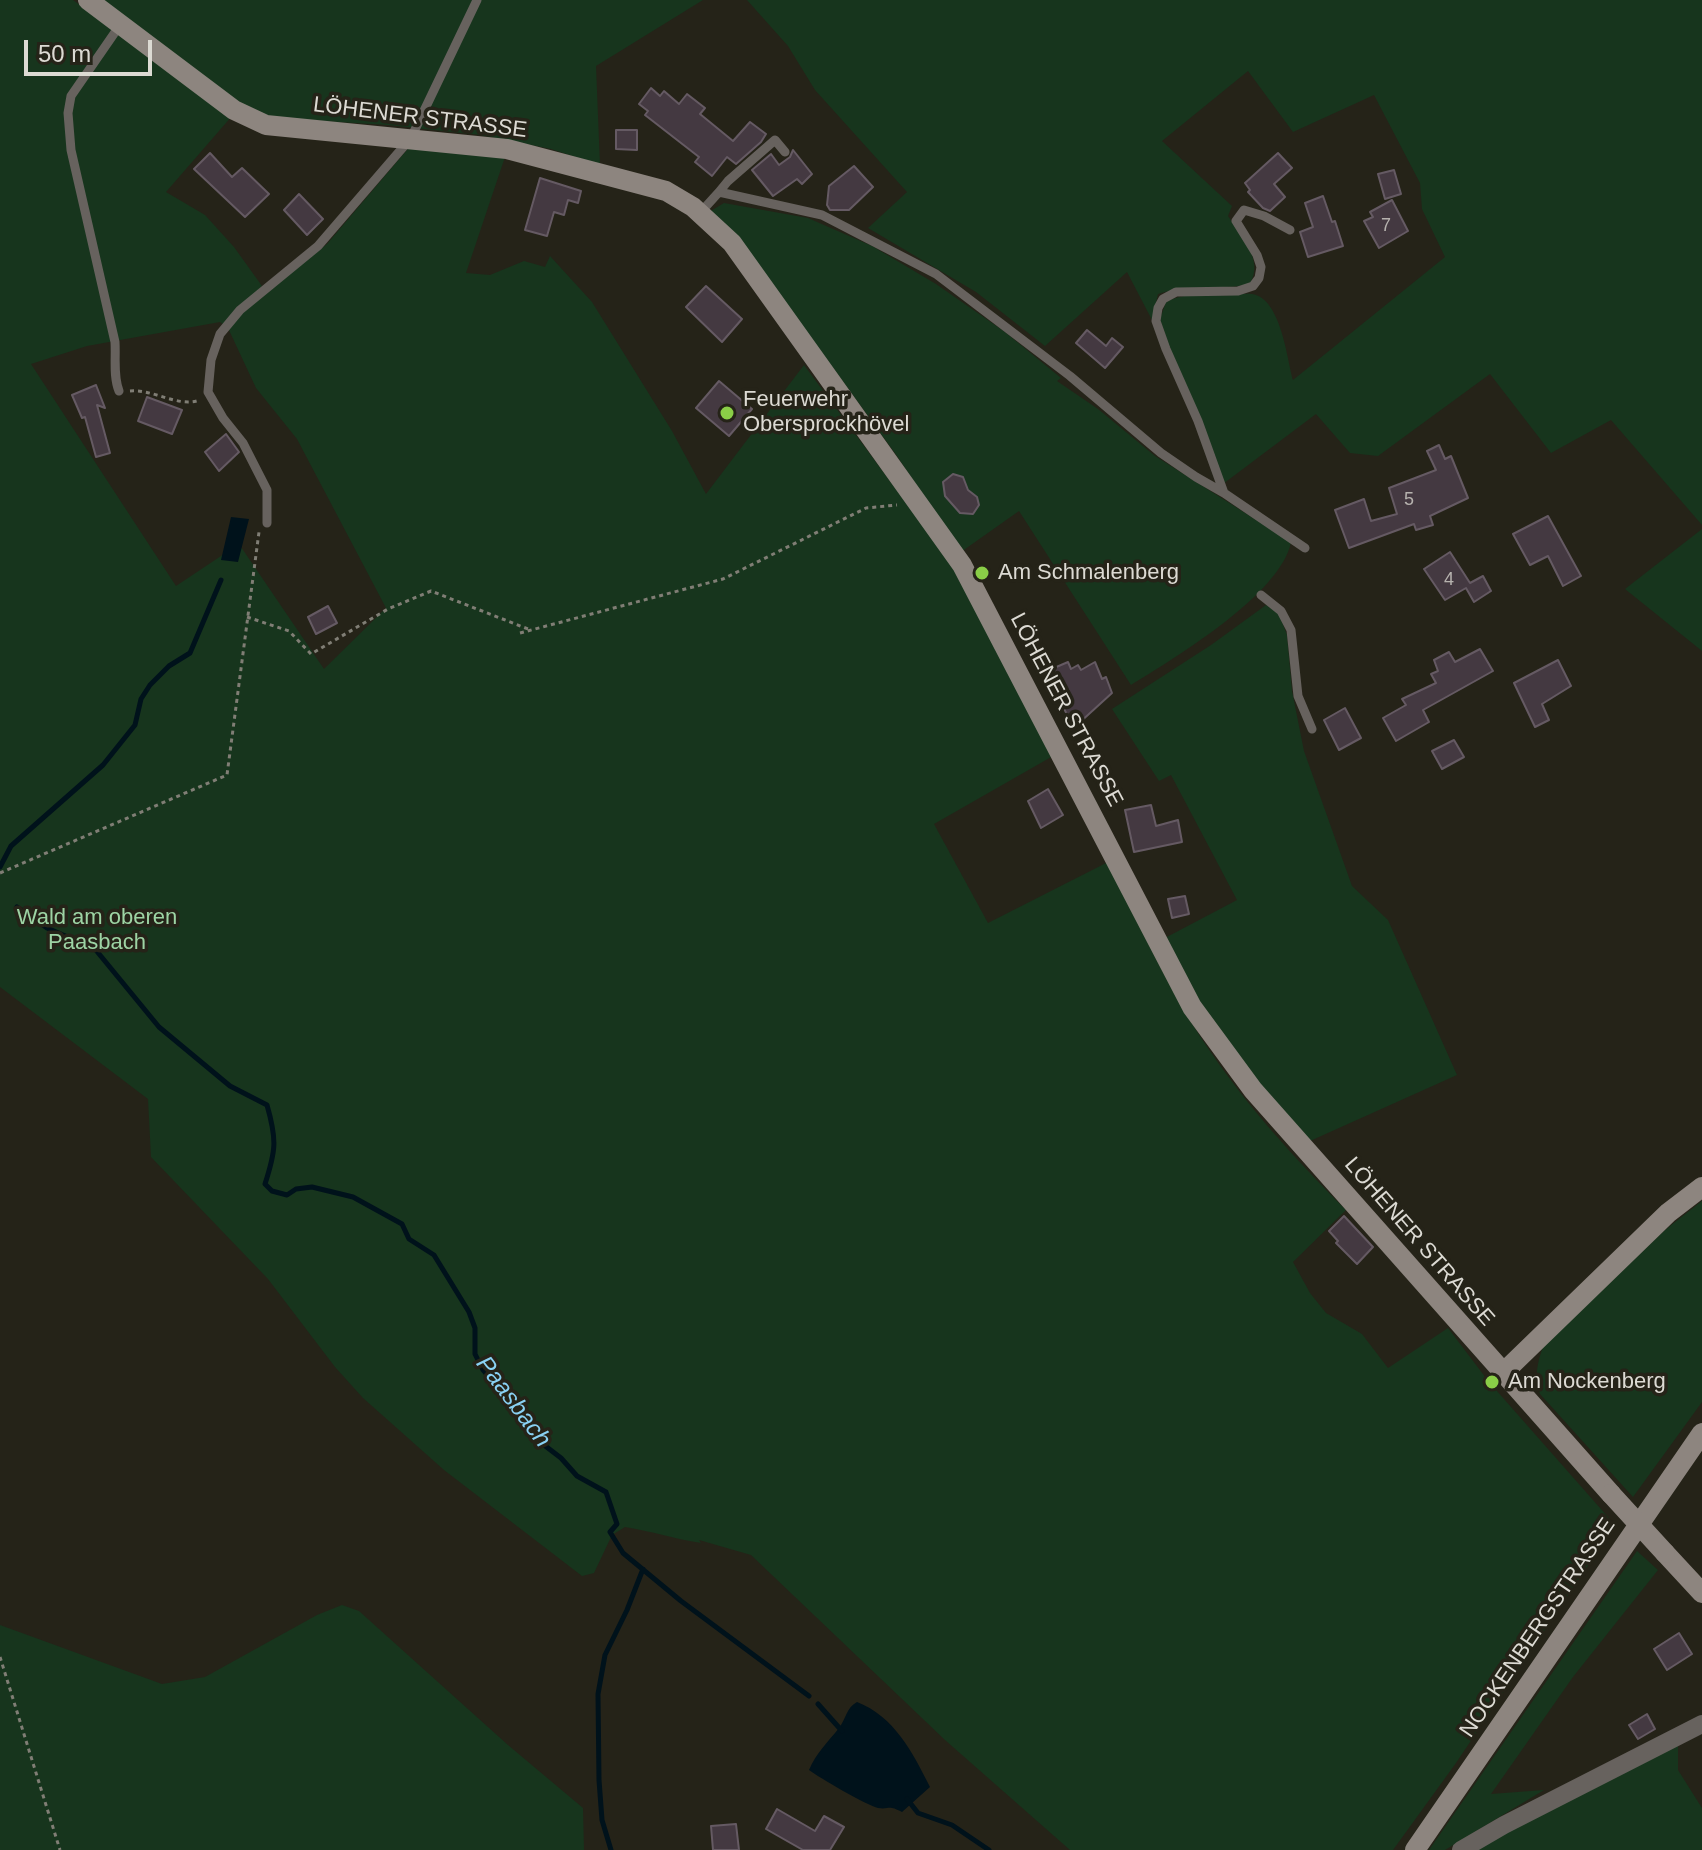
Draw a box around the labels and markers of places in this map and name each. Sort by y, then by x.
place label: Feuerwehr Obersprockhövel [743,387,909,438]
marker: Feuerwehr Obersprockhövel [718,404,736,422]
place label: Am Schmalenberg [998,560,1179,586]
marker: Am Schmalenberg [973,564,991,582]
place label: Am Nockenberg [1508,1369,1666,1395]
marker: Am Nockenberg [1483,1373,1501,1391]

